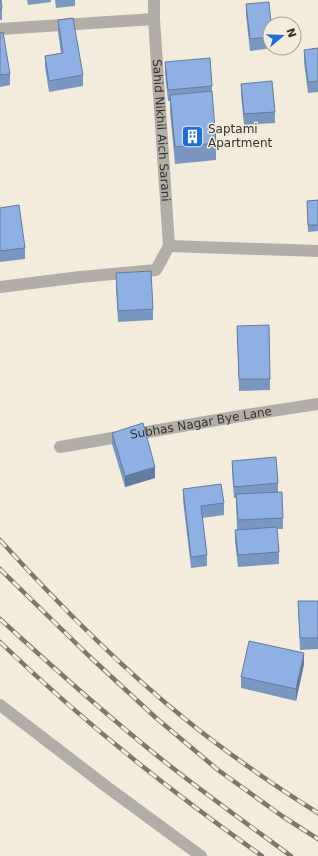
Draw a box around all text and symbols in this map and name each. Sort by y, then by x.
north arrow [262,16,302,56]
text: N [283,26,299,39]
street label: Sahid Nikhil Aich Sarani [150,59,173,202]
place label: Saptami Apartment [208,122,272,150]
building icon: Saptami Apartment [180,123,206,149]
street label: Subhas Nagar Bye Lane [129,404,273,442]

